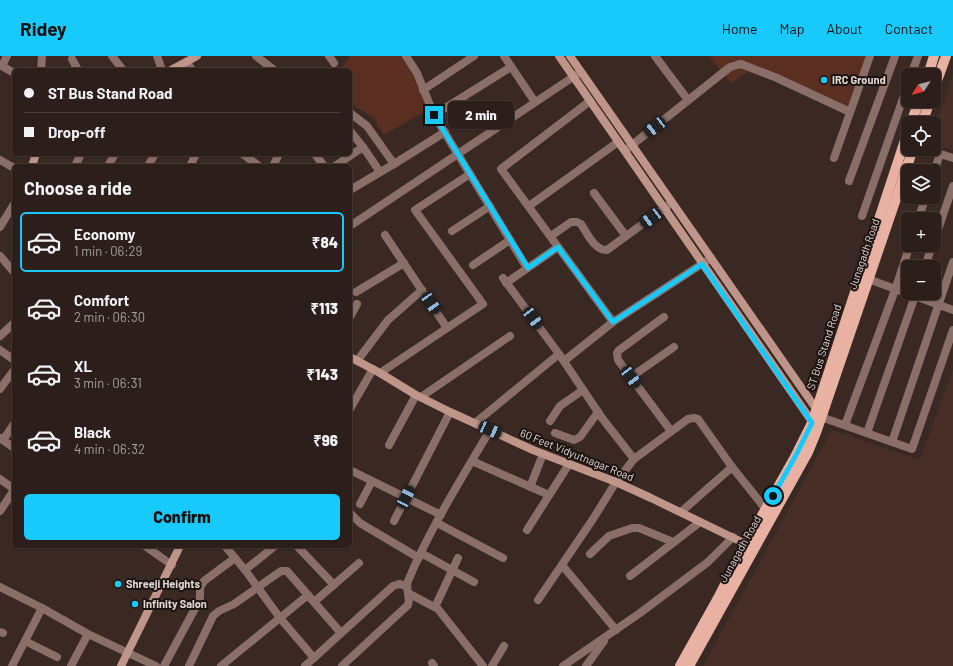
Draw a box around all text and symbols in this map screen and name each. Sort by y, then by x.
text: Ridey [20,17,67,40]
text: Home [722,20,758,37]
text: Map [780,20,804,37]
text: About [826,20,863,37]
text: Contact [885,20,933,37]
north arrow [901,68,941,108]
map controls [901,68,941,300]
place label: IRC Ground [832,73,886,86]
marker: IRC Ground [819,75,829,85]
text: ST Bus Stand Road [48,84,173,102]
callout: 2 min [448,101,514,129]
route end [425,106,443,124]
text: 2 min [465,107,497,123]
car [642,115,668,139]
button: locate [901,116,941,156]
text: Drop-off [48,123,106,141]
button: layers [901,164,941,204]
text: Choose a ride [24,177,132,199]
car [638,206,664,230]
button: + [901,212,941,252]
street label: Junagadh Road [845,217,882,291]
icon: car [26,224,62,260]
text: Economy [74,225,135,243]
text: ₹84 [312,233,338,251]
text: 1 min · 06:29 [74,243,142,259]
button: − [901,260,941,300]
icon: car [26,290,62,326]
car [419,290,443,316]
text: Comfort [74,291,129,309]
text: ₹113 [310,299,338,317]
street label: ST Bus Stand Road [804,302,843,391]
car [521,305,545,331]
text: 2 min · 06:30 [74,309,145,325]
icon: car [26,356,62,392]
text: XL [74,357,92,375]
car [619,364,643,390]
text: ₹143 [307,365,338,383]
text: 3 min · 06:31 [74,375,142,391]
car [477,420,503,440]
icon: car [26,422,62,458]
text: Black [74,423,111,441]
street label: 60 Feet Vidyutnagar Road [518,426,636,483]
text: ₹96 [313,431,338,449]
text: 4 min · 06:32 [74,441,145,457]
car [395,484,417,510]
route start [764,487,782,505]
button: Confirm [24,494,340,540]
street label: Junagadh Road [716,513,763,584]
place label: Shreeji Heights [126,577,200,590]
marker: Shreeji Heights [113,579,123,589]
place label: Infinity Salon [143,597,207,610]
marker: Infinity Salon [130,599,140,609]

